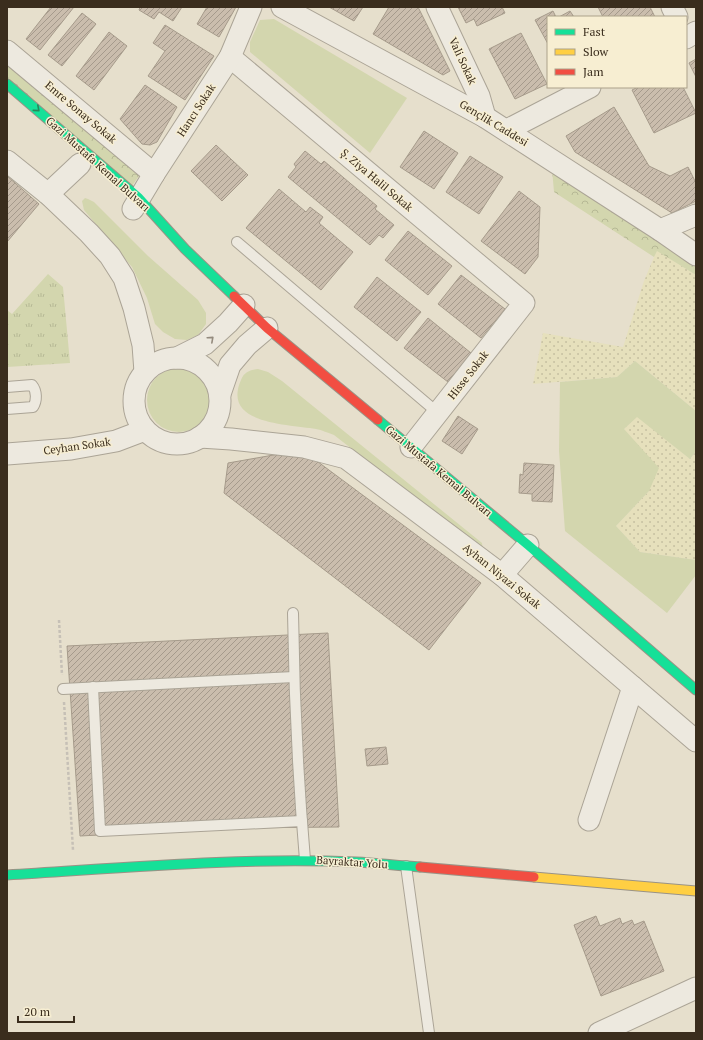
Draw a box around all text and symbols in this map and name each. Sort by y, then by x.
legend [547,16,687,88]
text: Fast [583,24,606,39]
street label: Vali Sokak [446,35,480,87]
text: Slow [583,44,609,59]
text: Jam [583,64,604,79]
street label: Emre Sonay Sokak [42,78,120,146]
street label: Hancı Sokak [174,81,218,139]
street label: Gençlik Caddesi [457,97,531,149]
one-way arrow [32,105,39,112]
street label: Gazi Mustafa Kemal Bulvarı [43,114,153,214]
street label: Ş. Ziya Halil Sokak [338,146,416,215]
one-way arrow [206,336,214,344]
street label: Hisse Sokak [445,348,492,402]
street label: Gazi Mustafa Kemal Bulvarı [383,422,495,520]
street label: Ceyhan Sokak [42,434,112,458]
street label: Ayhan Niyazi Sokak [460,540,544,612]
street label: Bayraktar Yolu [316,853,389,872]
scale bar [18,998,74,1024]
text: 20 m [24,1004,51,1019]

